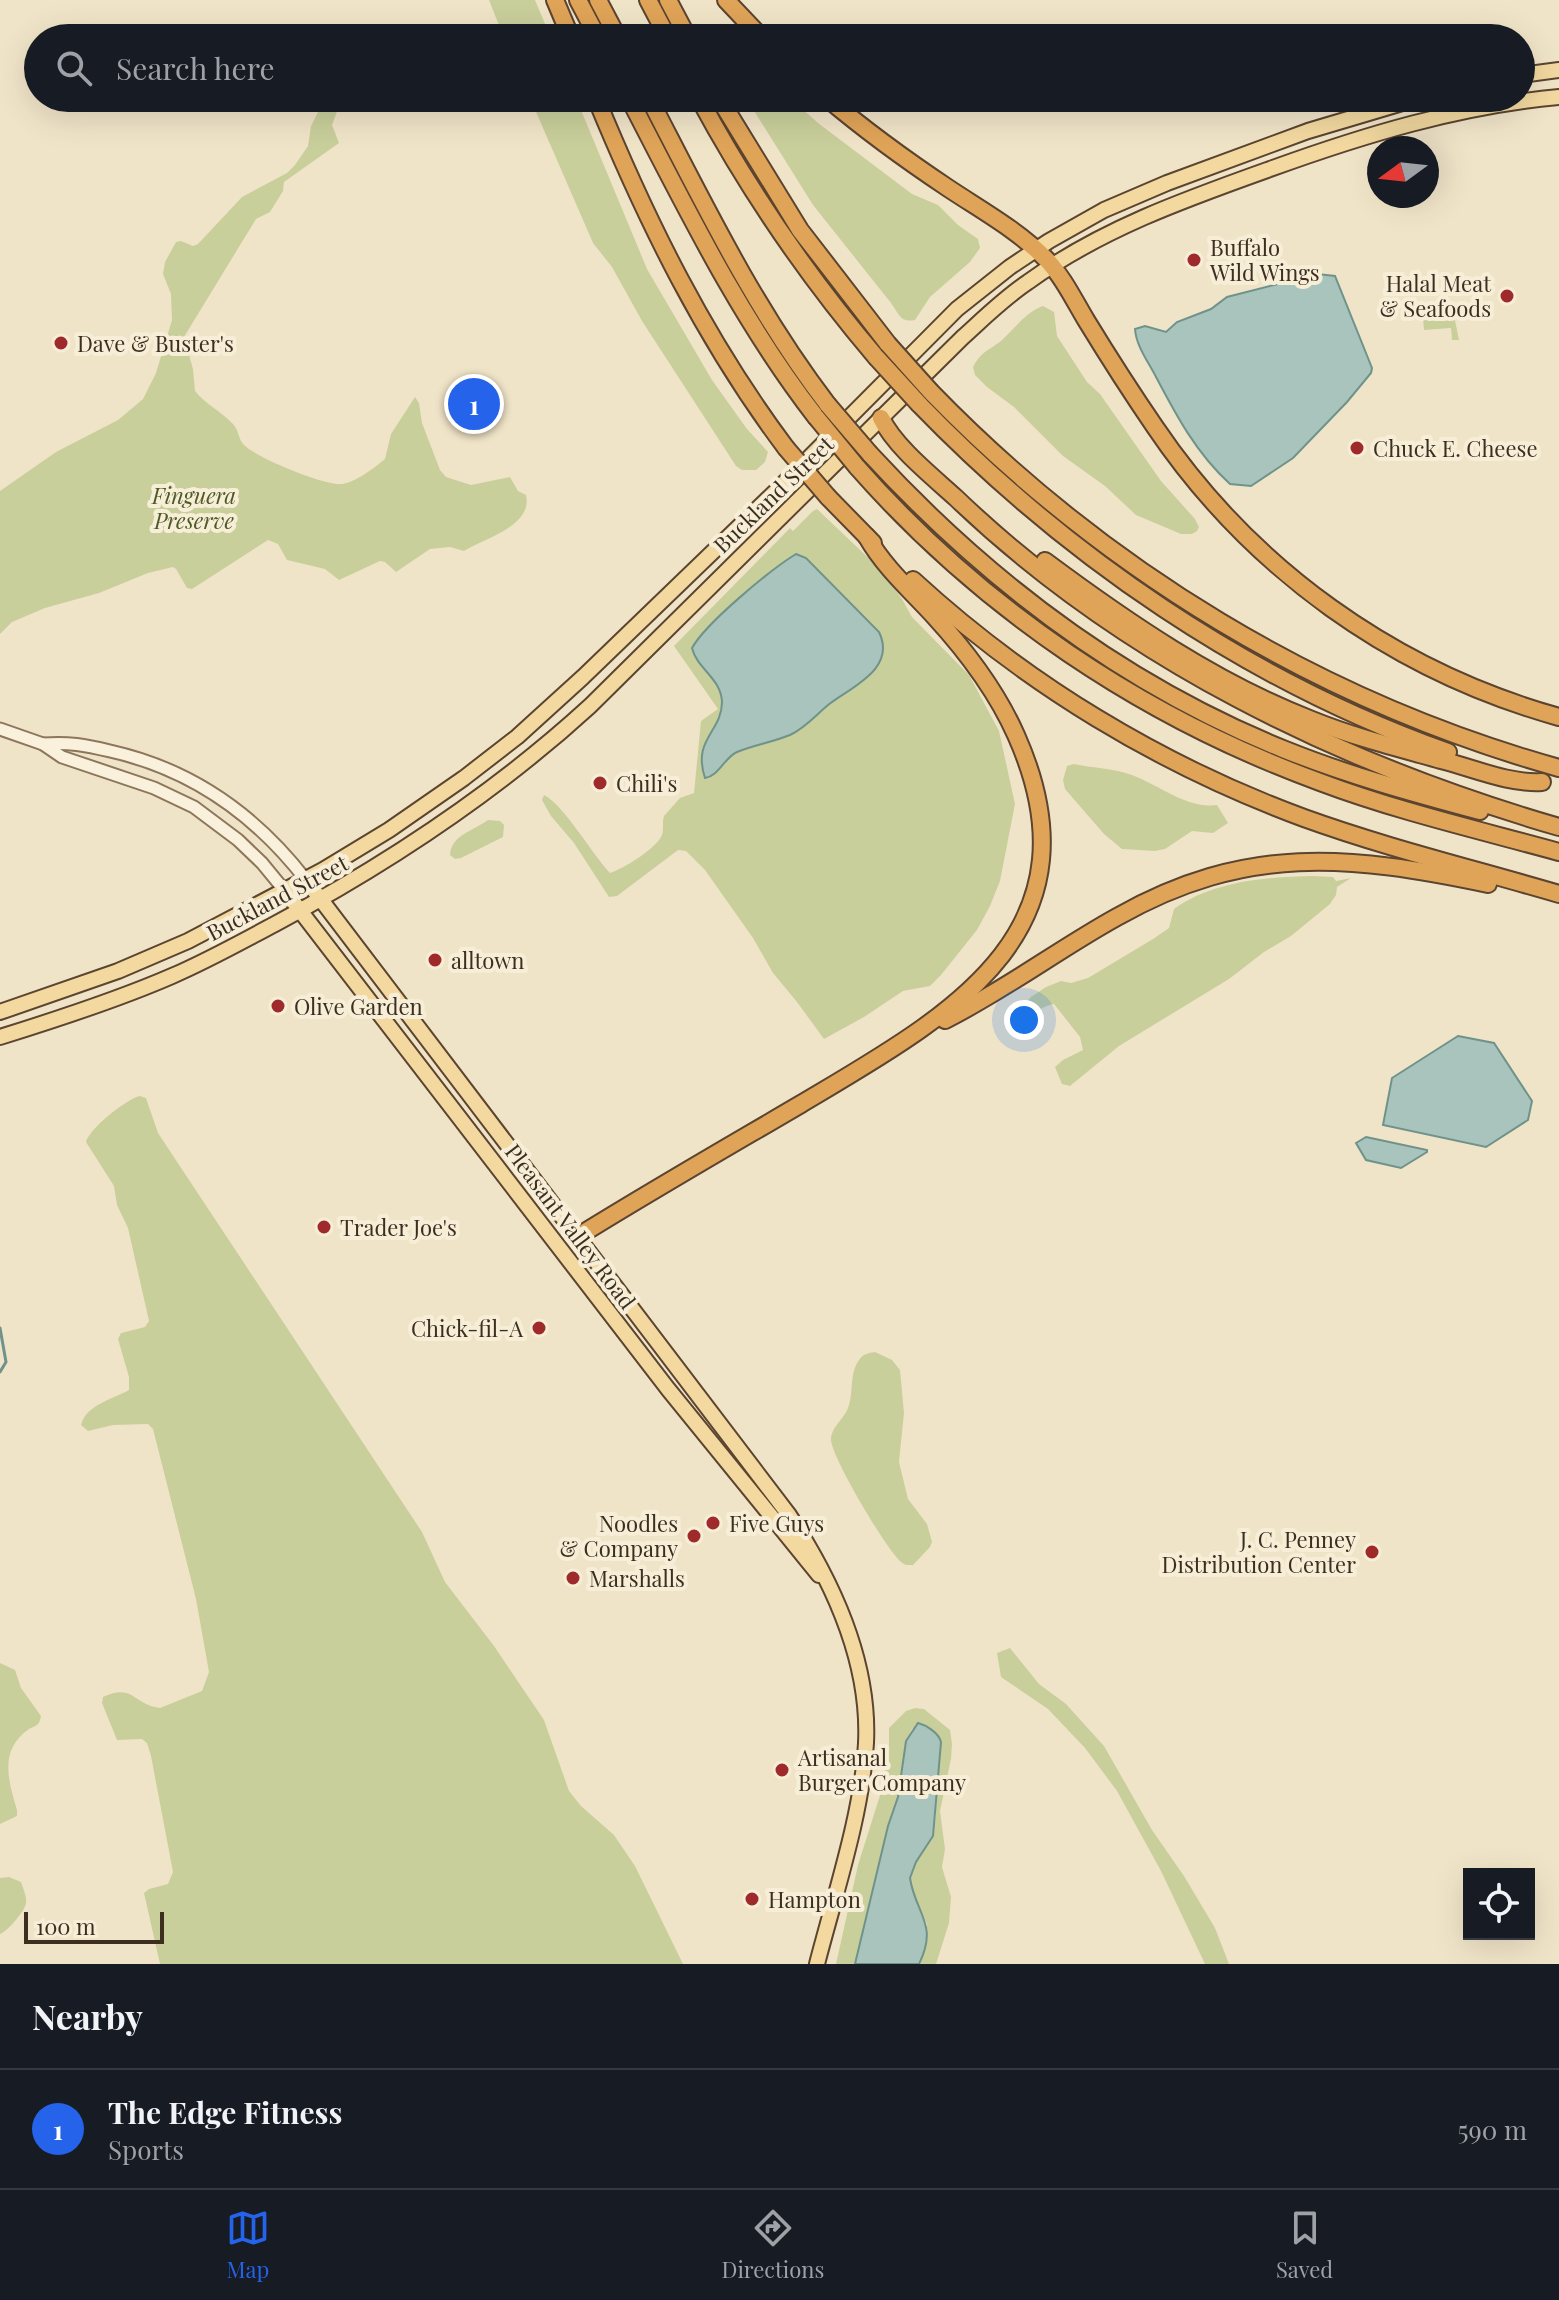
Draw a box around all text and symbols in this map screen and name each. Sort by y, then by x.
search box [24,24,1535,112]
icon: search [52,46,96,90]
text: Search here [116,48,275,88]
north arrow [1367,136,1439,208]
place label: Buffalo Wild Wings [1209,232,1320,287]
marker: Buffalo Wild Wings [1185,251,1203,269]
place label: Halal Meat & Seafoods [1379,268,1492,323]
marker: Halal Meat & Seafoods [1498,287,1516,305]
place label: Dave & Buster's [77,328,234,358]
marker: Dave & Buster's [52,334,70,352]
pin: 1 [448,374,500,434]
street label: Buckland Street [706,428,841,559]
place label: Chuck E. Cheese [1373,433,1538,463]
marker: Chuck E. Cheese [1348,439,1366,457]
park label: Finguera Preserve [151,480,236,535]
place label: Chili's [616,768,677,798]
marker: Chili's [591,774,609,792]
street label: Buckland Street [201,846,354,947]
place label: alltown [451,945,524,975]
marker: alltown [426,951,444,969]
place label: Olive Garden [294,991,423,1021]
marker: Olive Garden [269,997,287,1015]
your location [1004,1000,1044,1040]
street label: Pleasant Valley Road [499,1137,643,1315]
place label: Trader Joe's [340,1212,457,1242]
marker: Trader Joe's [315,1218,333,1236]
place label: Chick-fil-A [411,1313,523,1343]
marker: Chick-fil-A [530,1319,548,1337]
place label: Noodles & Company [560,1508,678,1563]
place label: Five Guys [729,1508,824,1538]
marker: Five Guys [704,1514,722,1532]
place label: J. C. Penney Distribution Center [1162,1524,1356,1579]
marker: Noodles & Company [685,1527,703,1545]
marker: J. C. Penney Distribution Center [1363,1543,1381,1561]
place label: Marshalls [589,1563,685,1593]
marker: Marshalls [564,1569,582,1587]
place label: Artisanal Burger Company [797,1742,966,1797]
marker: Artisanal Burger Company [773,1761,791,1779]
map controls [1463,1868,1535,1940]
button: locate [1463,1868,1535,1940]
place label: Hampton [768,1884,861,1914]
marker: Hampton [743,1890,761,1908]
scale bar [24,1908,164,1944]
text: 100 m [36,1911,96,1941]
text: Nearby [32,1993,143,2039]
text: The Edge Fitness [108,2092,342,2132]
text: 1 [53,2112,63,2147]
text: 590 m [1458,2112,1527,2147]
text: Sports [108,2132,184,2167]
tab: Map [226,2206,270,2284]
tab: Directions [721,2206,824,2284]
tab: Saved [1276,2206,1333,2284]

